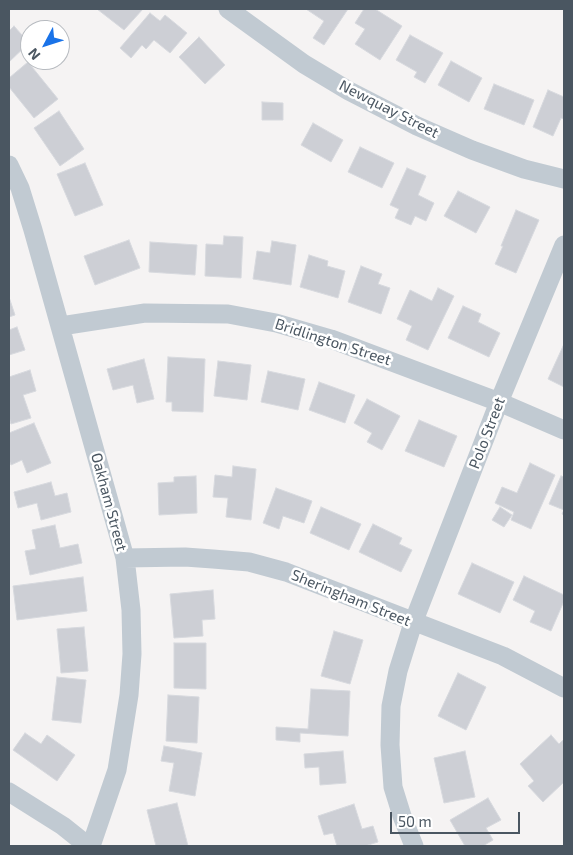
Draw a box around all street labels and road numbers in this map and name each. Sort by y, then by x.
street label: Newquay Street [336,76,442,142]
street label: Bridlington Street [273,315,393,369]
street label: Polo Street [465,395,509,471]
street label: Oakham Street [87,451,131,553]
street label: Sheringham Street [289,566,413,630]

